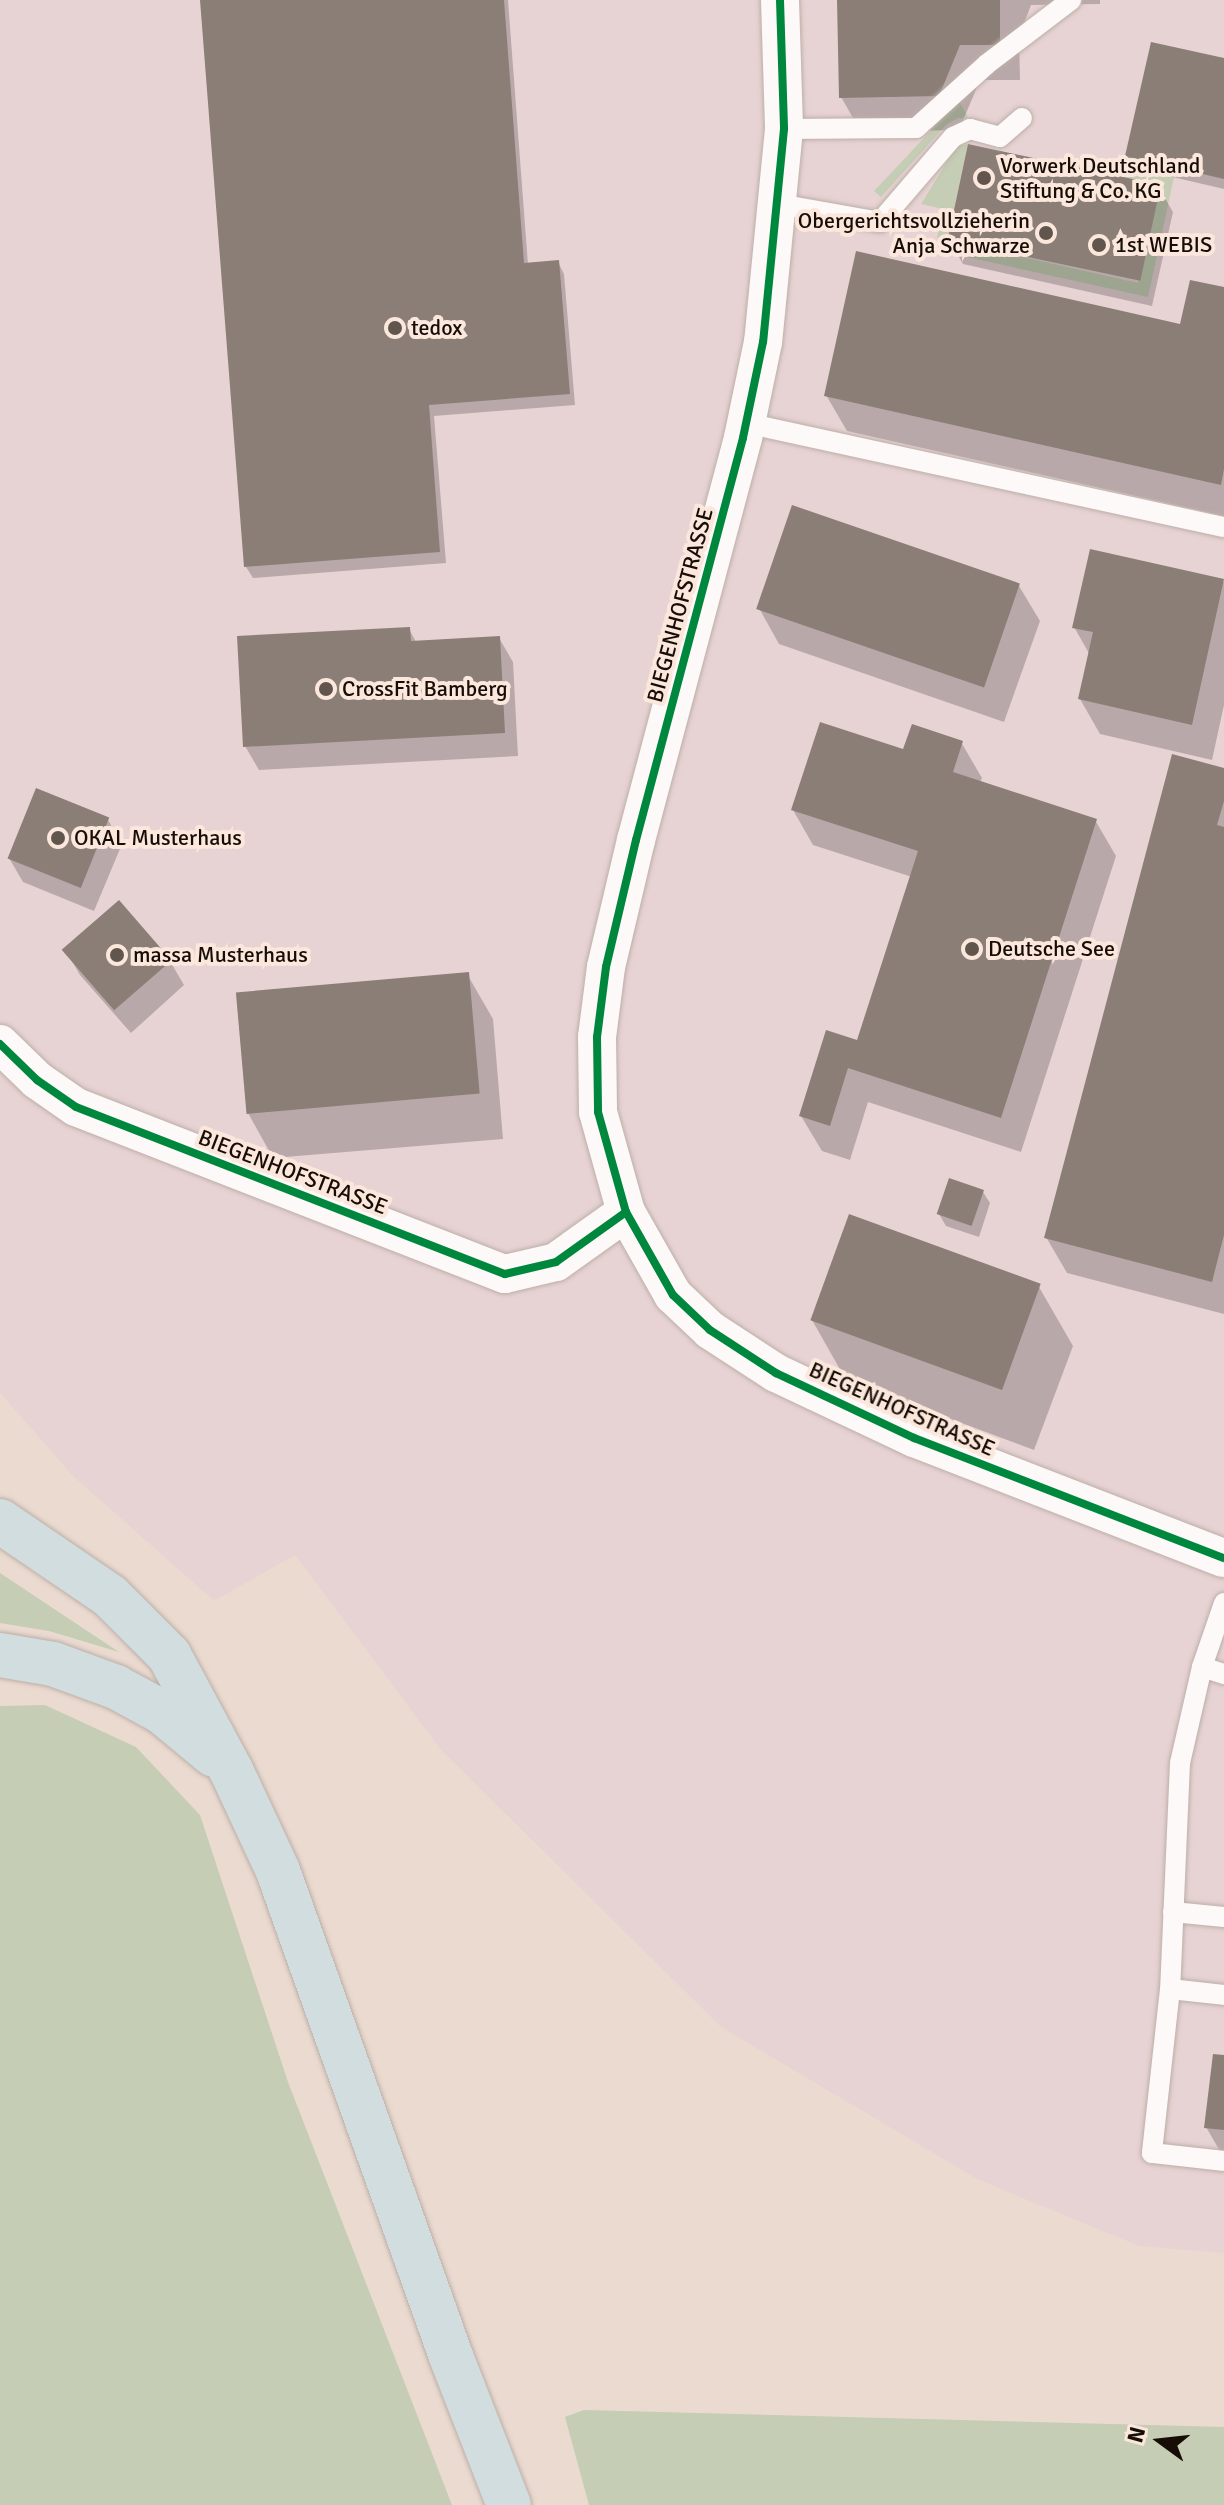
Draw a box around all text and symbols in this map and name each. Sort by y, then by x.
place label: Vorwerk Deutschland Stiftung & Co. KG [1000,152,1200,204]
marker: Vorwerk Deutschland Stiftung & Co. KG [975,169,993,187]
place label: Obergerichtsvollzieherin Anja Schwarze [798,207,1030,258]
marker: Obergerichtsvollzieherin Anja Schwarze [1037,224,1055,242]
place label: 1st WEBIS [1115,232,1212,258]
marker: 1st WEBIS [1090,236,1108,254]
place label: tedox [411,315,462,341]
marker: tedox [386,319,404,337]
street label: BIEGENHOFSTRASSE [641,505,719,705]
place label: CrossFit Bamberg [342,676,508,702]
marker: CrossFit Bamberg [317,680,335,698]
place label: OKAL Musterhaus [74,825,242,851]
marker: OKAL Musterhaus [49,829,67,847]
place label: Deutsche See [988,936,1115,962]
marker: Deutsche See [963,940,981,958]
place label: massa Musterhaus [133,942,308,968]
marker: massa Musterhaus [108,946,126,964]
street label: BIEGENHOFSTRASSE [195,1124,391,1220]
street label: BIEGENHOFSTRASSE [805,1356,999,1462]
north arrow [1120,2401,1200,2481]
text: N [1121,2424,1151,2446]

